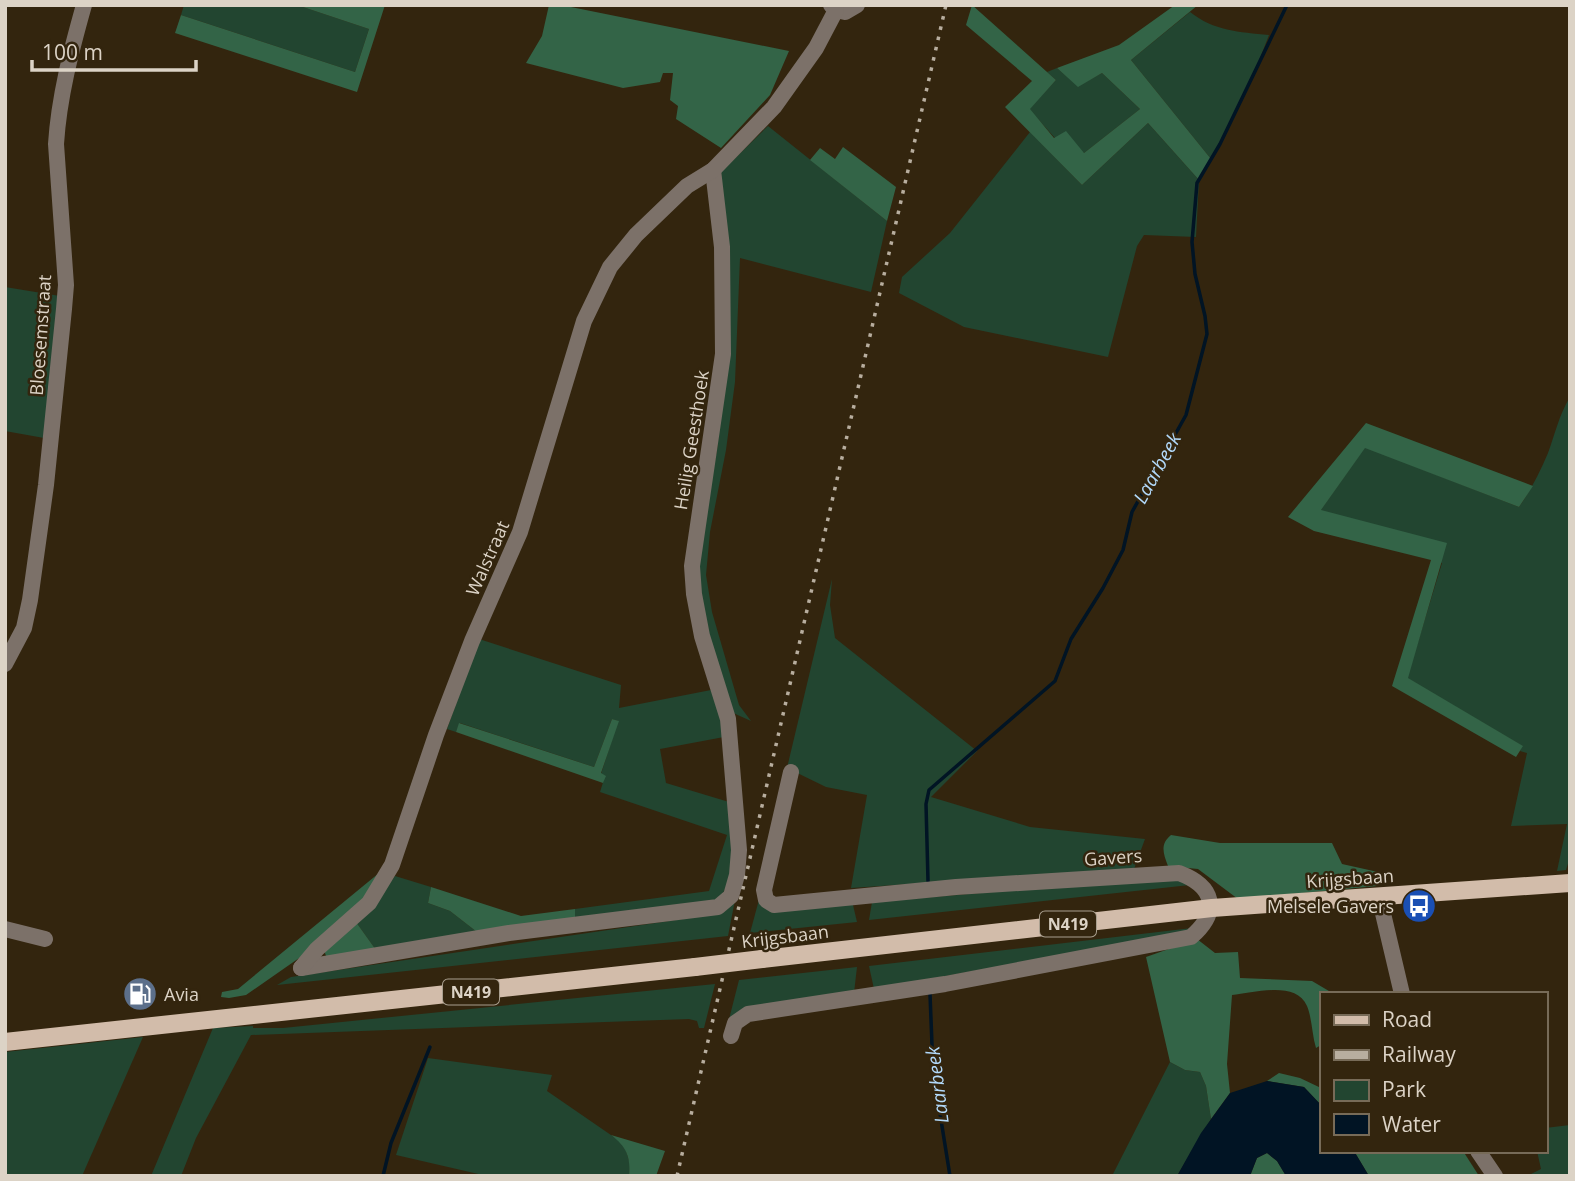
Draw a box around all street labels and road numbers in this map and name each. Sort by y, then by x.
street label: Bloesemstraat [24,274,56,396]
street label: Heilig Geesthoek [668,368,714,512]
street label: Walstraat [460,517,514,599]
street label: Gavers [1083,843,1143,871]
street label: Krijgsbaan [1305,863,1395,893]
road number: N419 [1040,912,1096,936]
street label: Krijgsbaan [740,919,830,953]
road number: N419 [443,980,499,1004]

